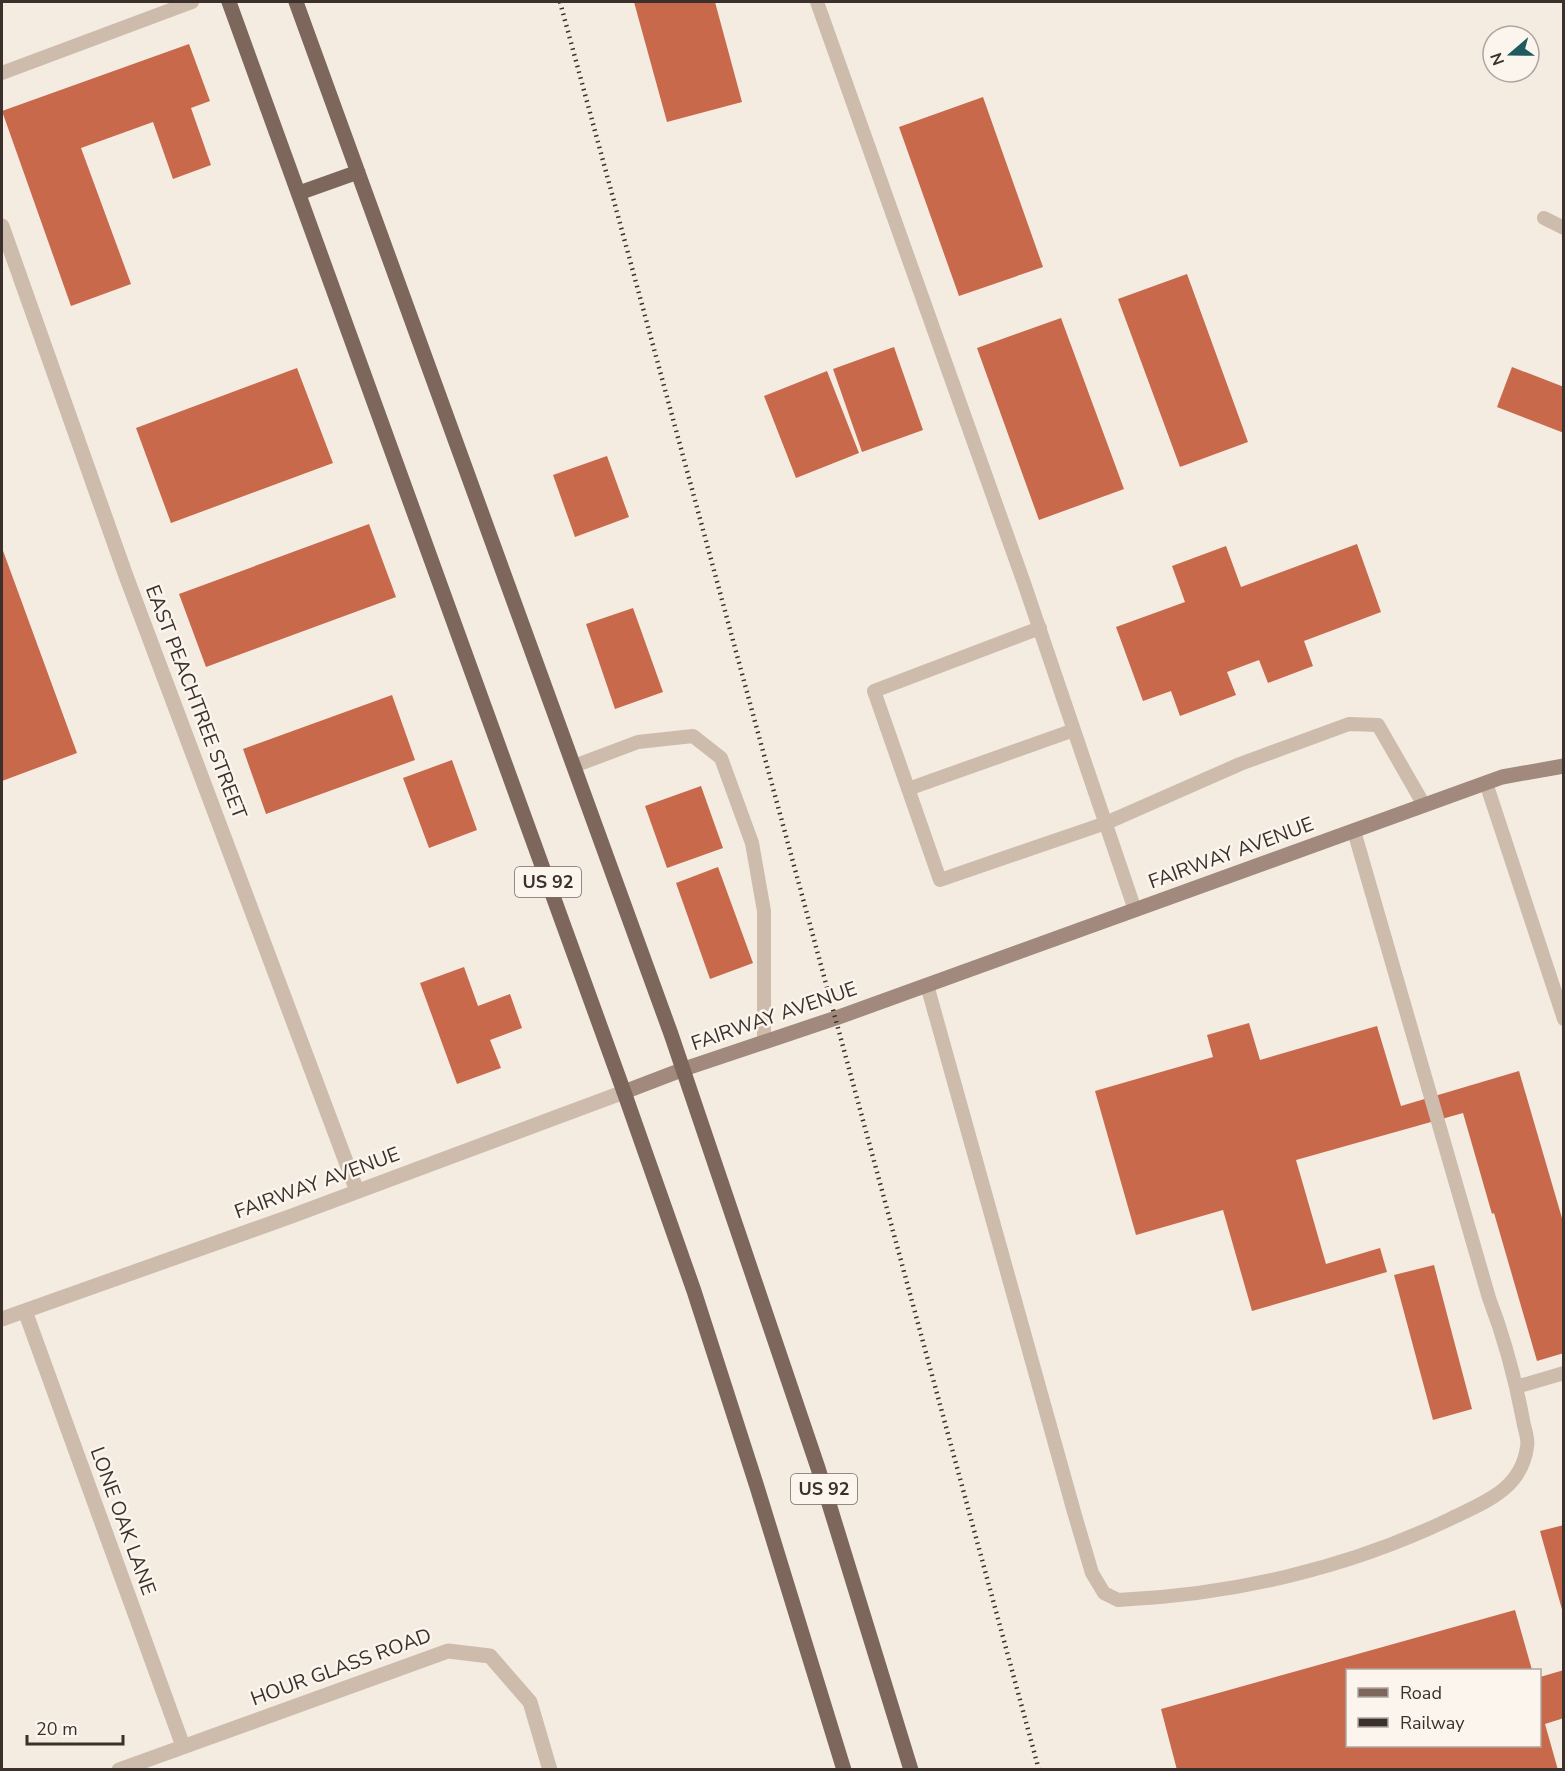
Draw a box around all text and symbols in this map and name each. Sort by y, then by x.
north arrow [1481,24,1541,84]
text: N [1485,49,1510,68]
street label: EAST PEACHTREE STREET [139,581,253,823]
street label: FAIRWAY AVENUE [1145,811,1317,895]
road number: US 92 [515,867,581,897]
street label: FAIRWAY AVENUE [687,975,861,1057]
street label: FAIRWAY AVENUE [231,1141,403,1225]
street label: LONE OAK LANE [84,1443,162,1599]
road number: US 92 [791,1474,857,1504]
street label: HOUR GLASS ROAD [247,1622,435,1712]
legend [1346,1669,1541,1747]
text: Road [1400,1681,1442,1705]
scale bar [27,1708,123,1746]
text: Railway [1400,1711,1465,1735]
text: 20 m [36,1717,78,1741]

